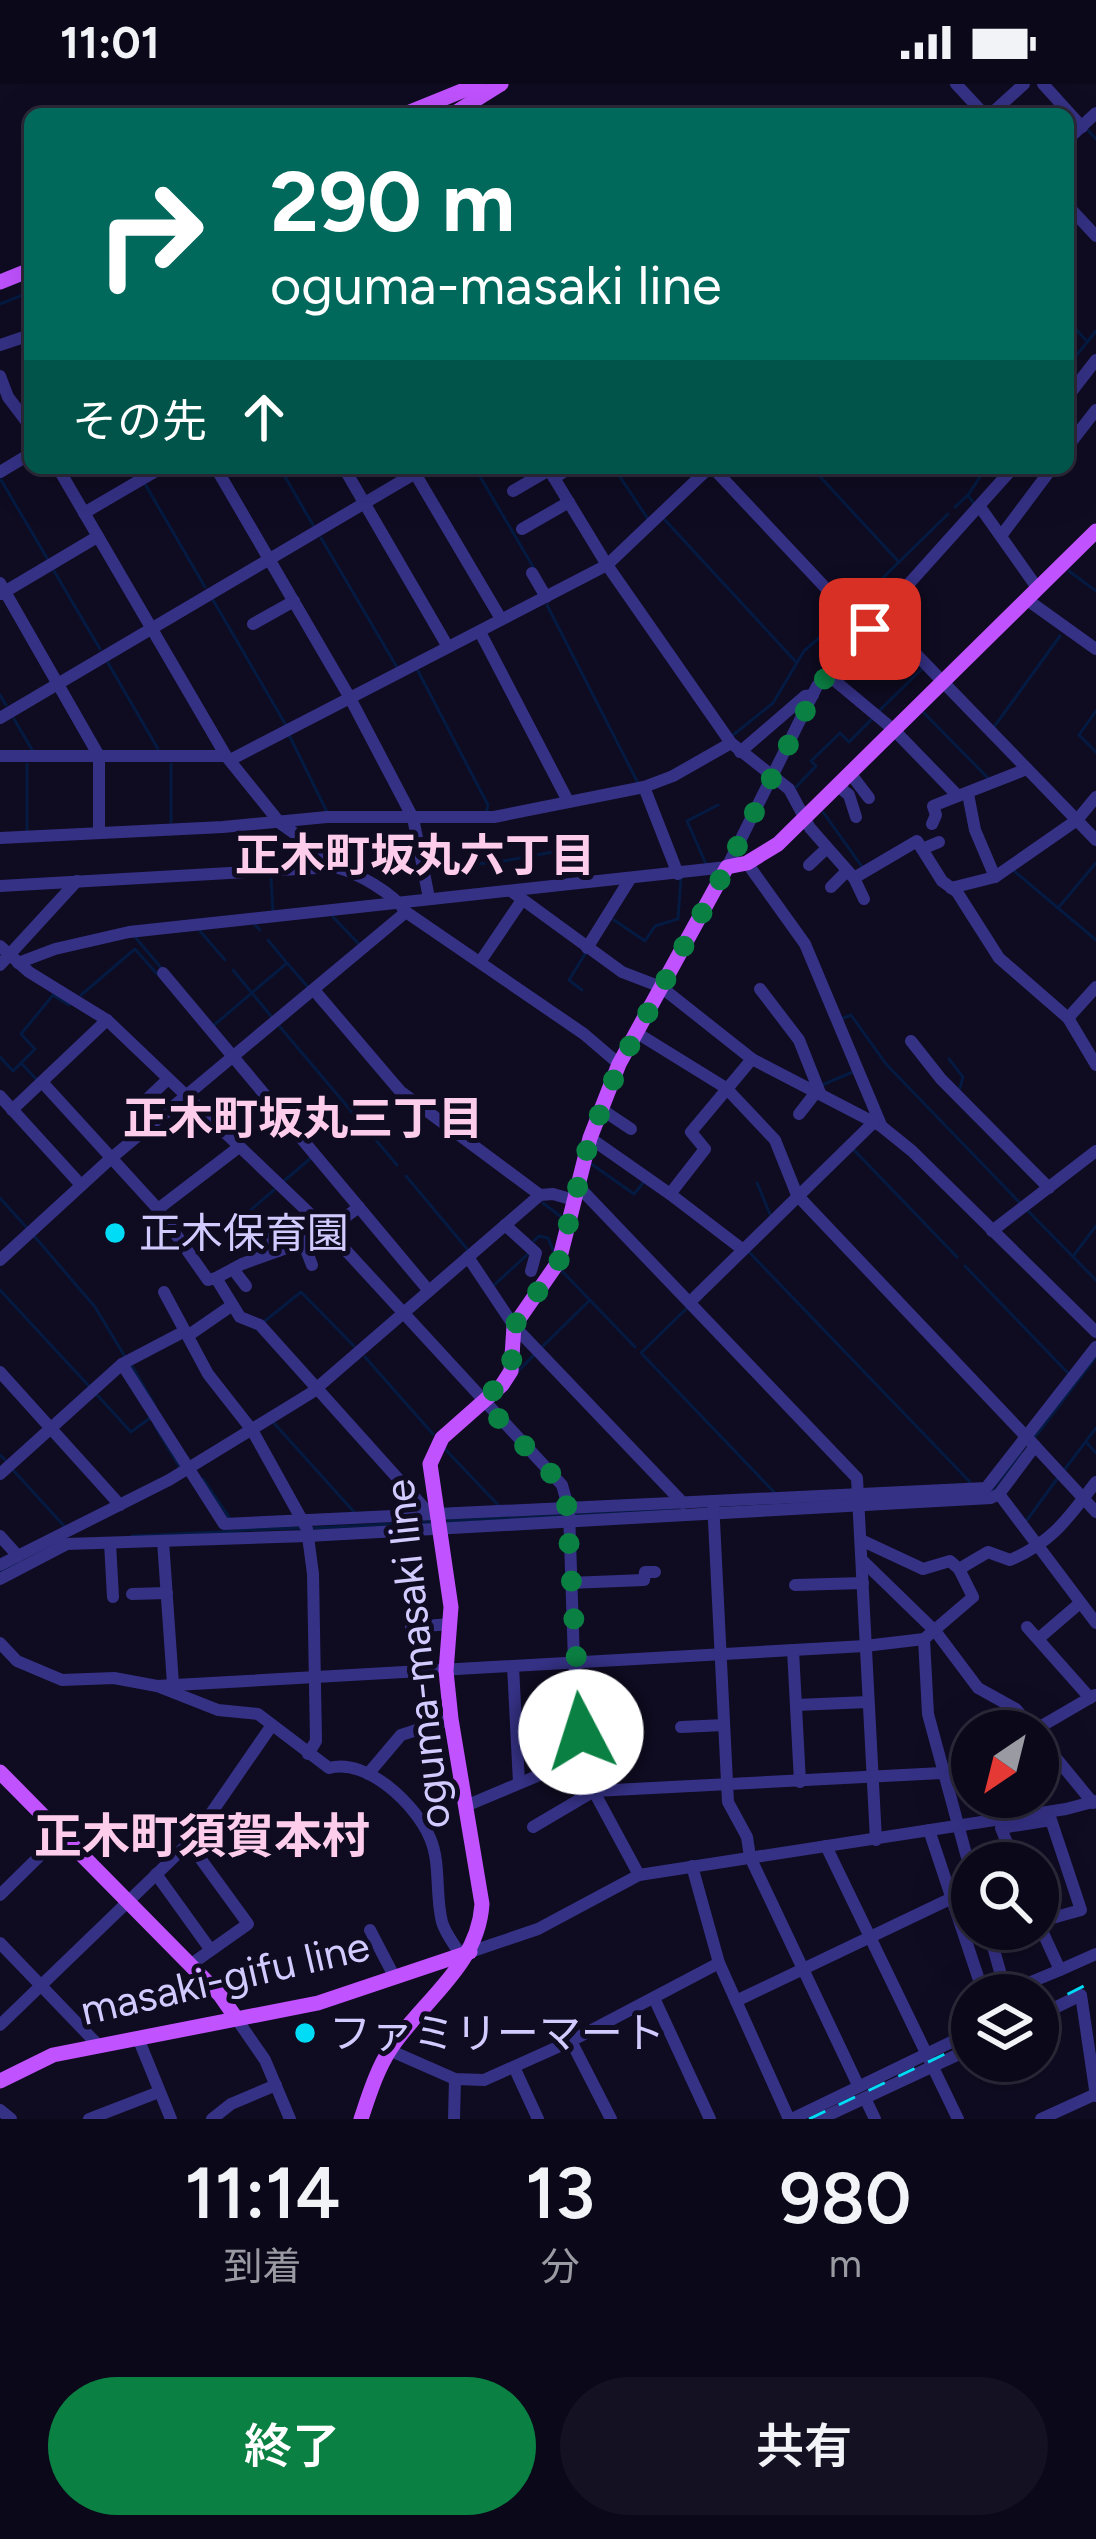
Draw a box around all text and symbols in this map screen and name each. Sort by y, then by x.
text: 11:01 [60,15,160,69]
text: 290 m [270,151,515,252]
icon: right [72,156,228,312]
text: oguma-masaki line [270,253,721,318]
icon: ahead [231,384,297,450]
text: その先 [72,394,207,448]
pin [819,578,921,680]
icon: arrive [837,596,903,662]
district label: 正木町坂丸六丁目 [235,828,595,882]
district label: 正木町坂丸三丁目 [123,1091,483,1145]
place label: 正木保育園 [139,1208,349,1259]
marker: 正木保育園 [102,1220,128,1246]
street label: oguma-masaki line [373,1477,461,1831]
position arrow [518,1669,644,1795]
north arrow [951,1710,1059,1818]
map controls [951,1710,1059,2082]
district label: 正木町須賀本村 [34,1807,370,1865]
button: search [951,1842,1059,1950]
street label: masaki-gifu line [76,1920,374,2036]
button: layers [951,1974,1059,2082]
place label: ファミリーマート [329,2008,665,2059]
marker: ファミリーマート [292,2020,318,2046]
text: 11:14 [185,2150,341,2236]
text: 13 [525,2150,595,2236]
text: 980 [780,2155,911,2241]
text: m [829,2240,862,2287]
text: 到着 [224,2243,302,2290]
text: 分 [541,2243,580,2290]
button: 終了 [48,2377,536,2515]
button: 共有 [560,2377,1048,2515]

